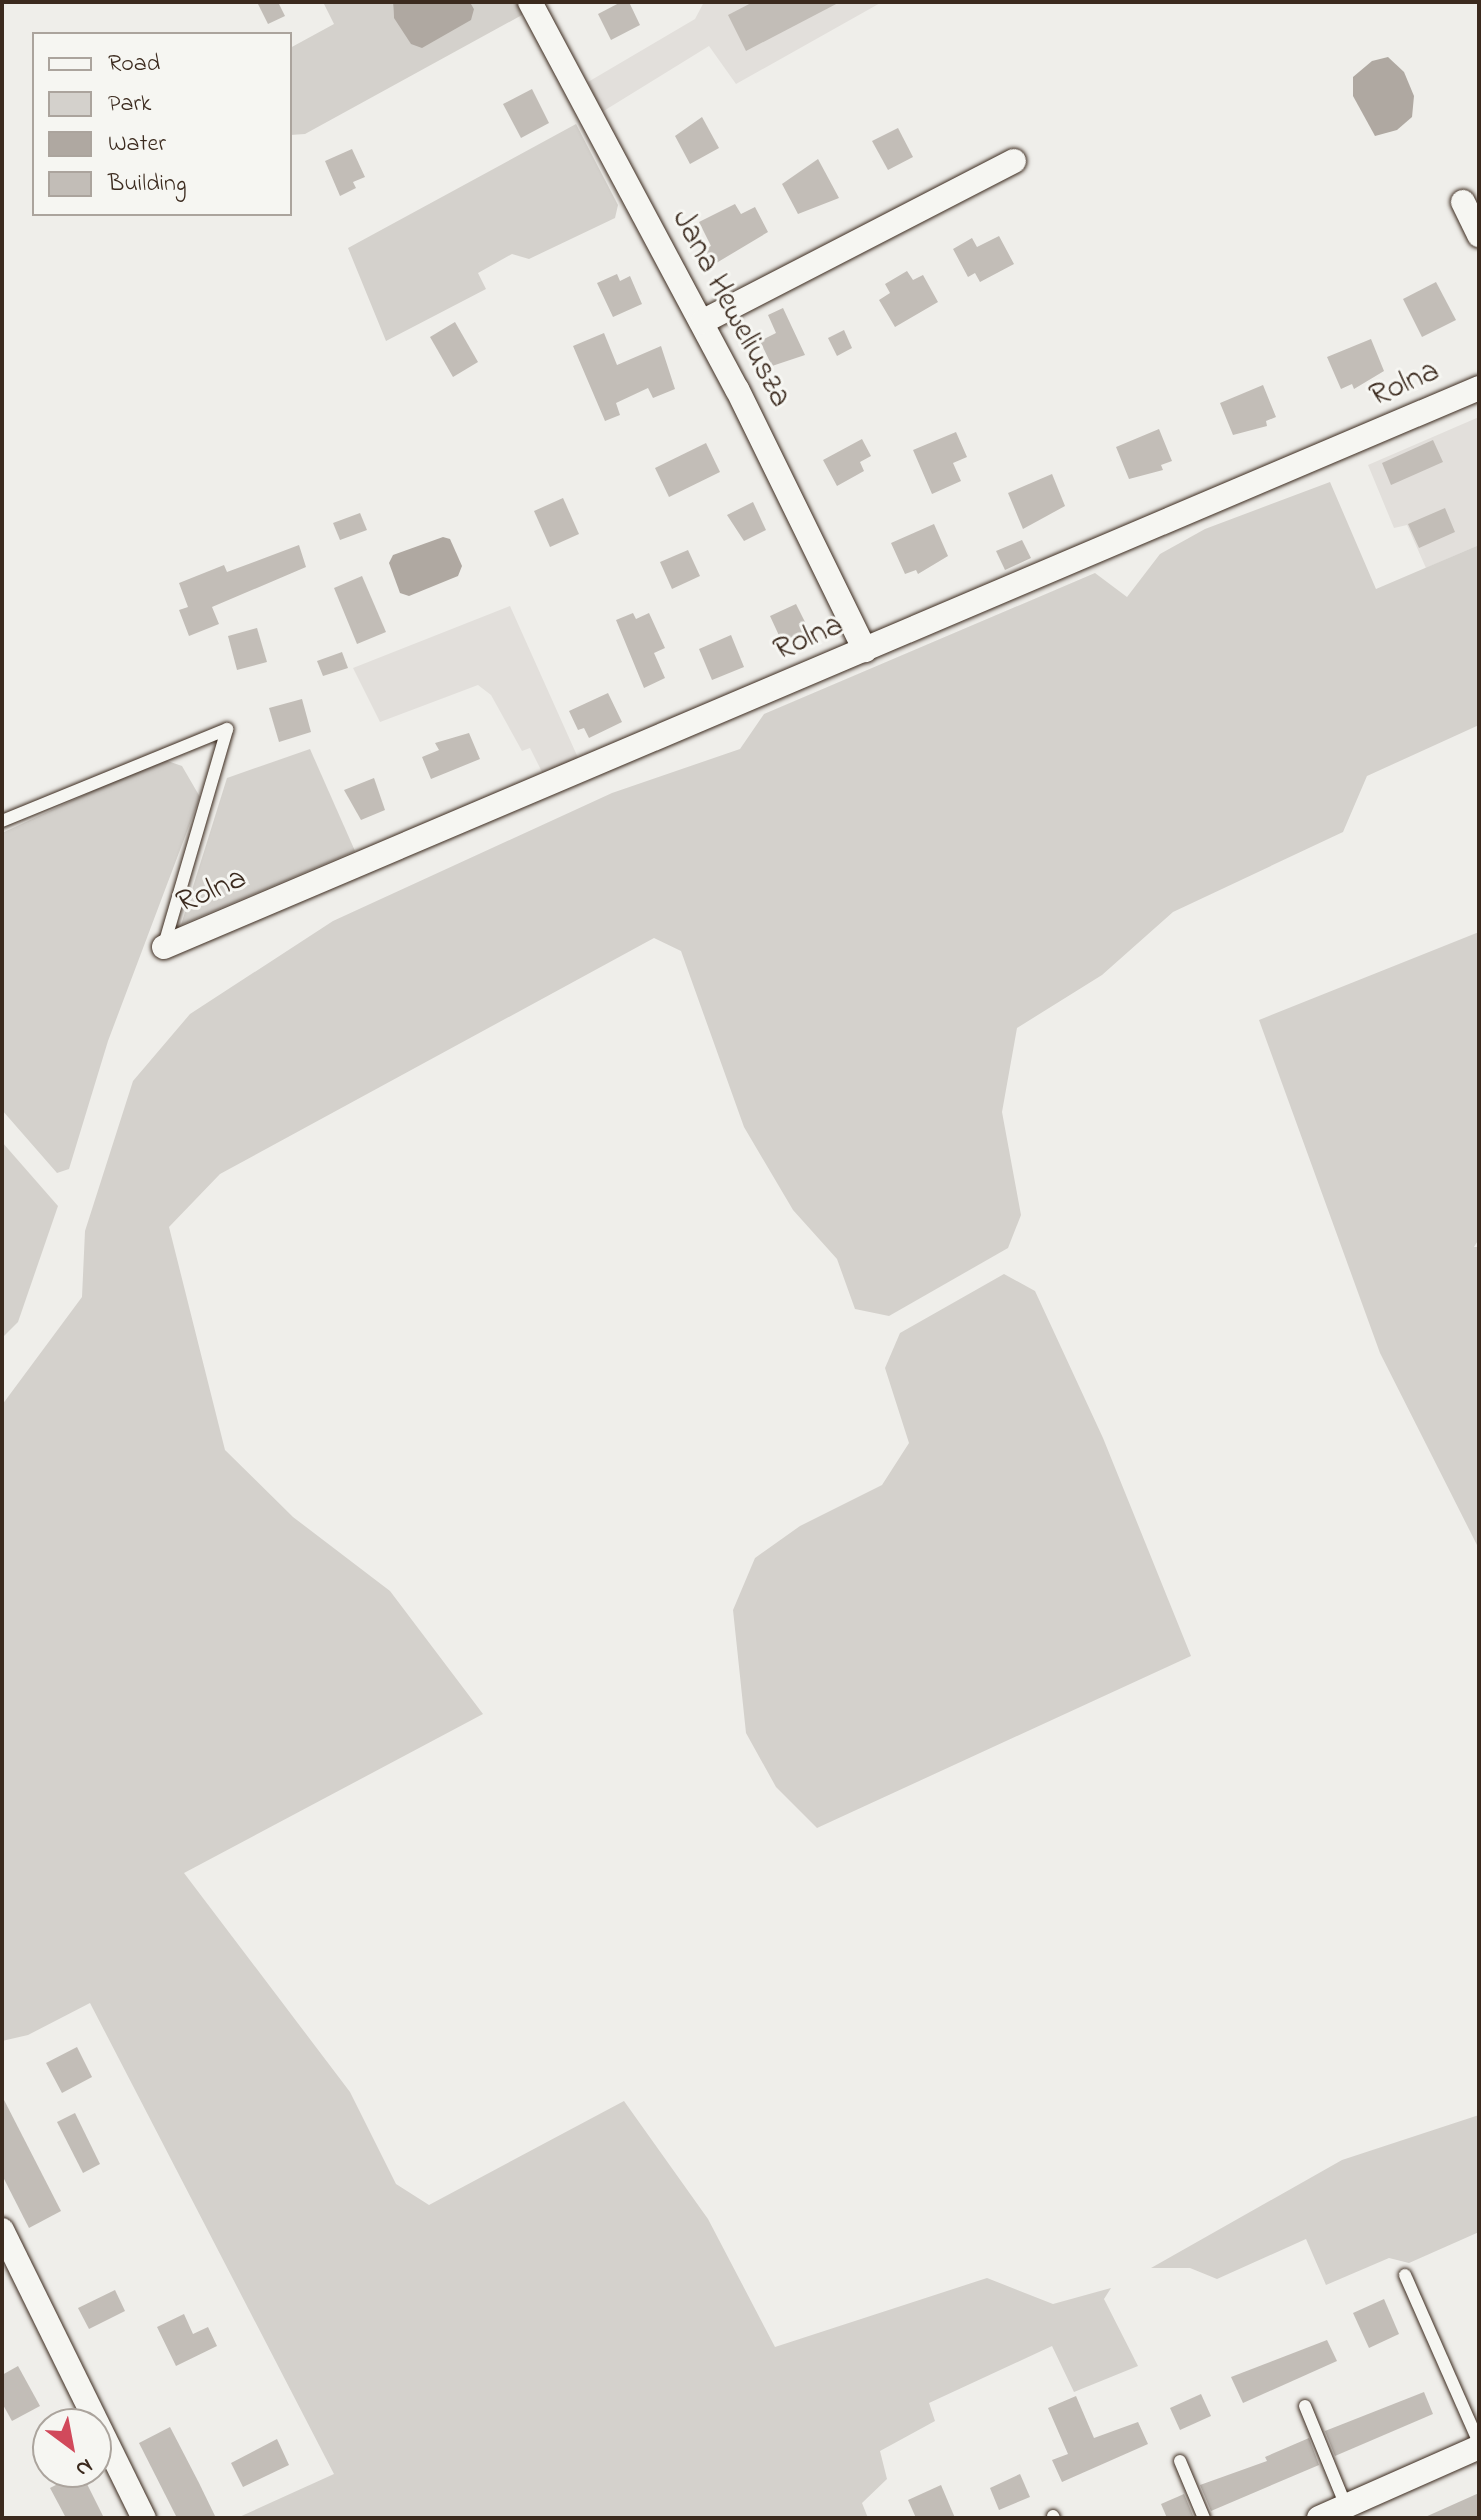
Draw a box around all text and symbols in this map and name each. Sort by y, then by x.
legend [32,32,292,216]
text: Road [108,47,160,82]
text: Park [108,87,151,122]
text: Water [108,127,166,162]
text: Building [108,167,187,202]
street label: Jana Heweliusza [662,204,798,414]
street label: Rolna [1364,353,1446,417]
street label: Rolna [768,607,850,671]
street label: Rolna [171,860,253,924]
north arrow [32,2408,112,2488]
text: N [69,2449,98,2484]

